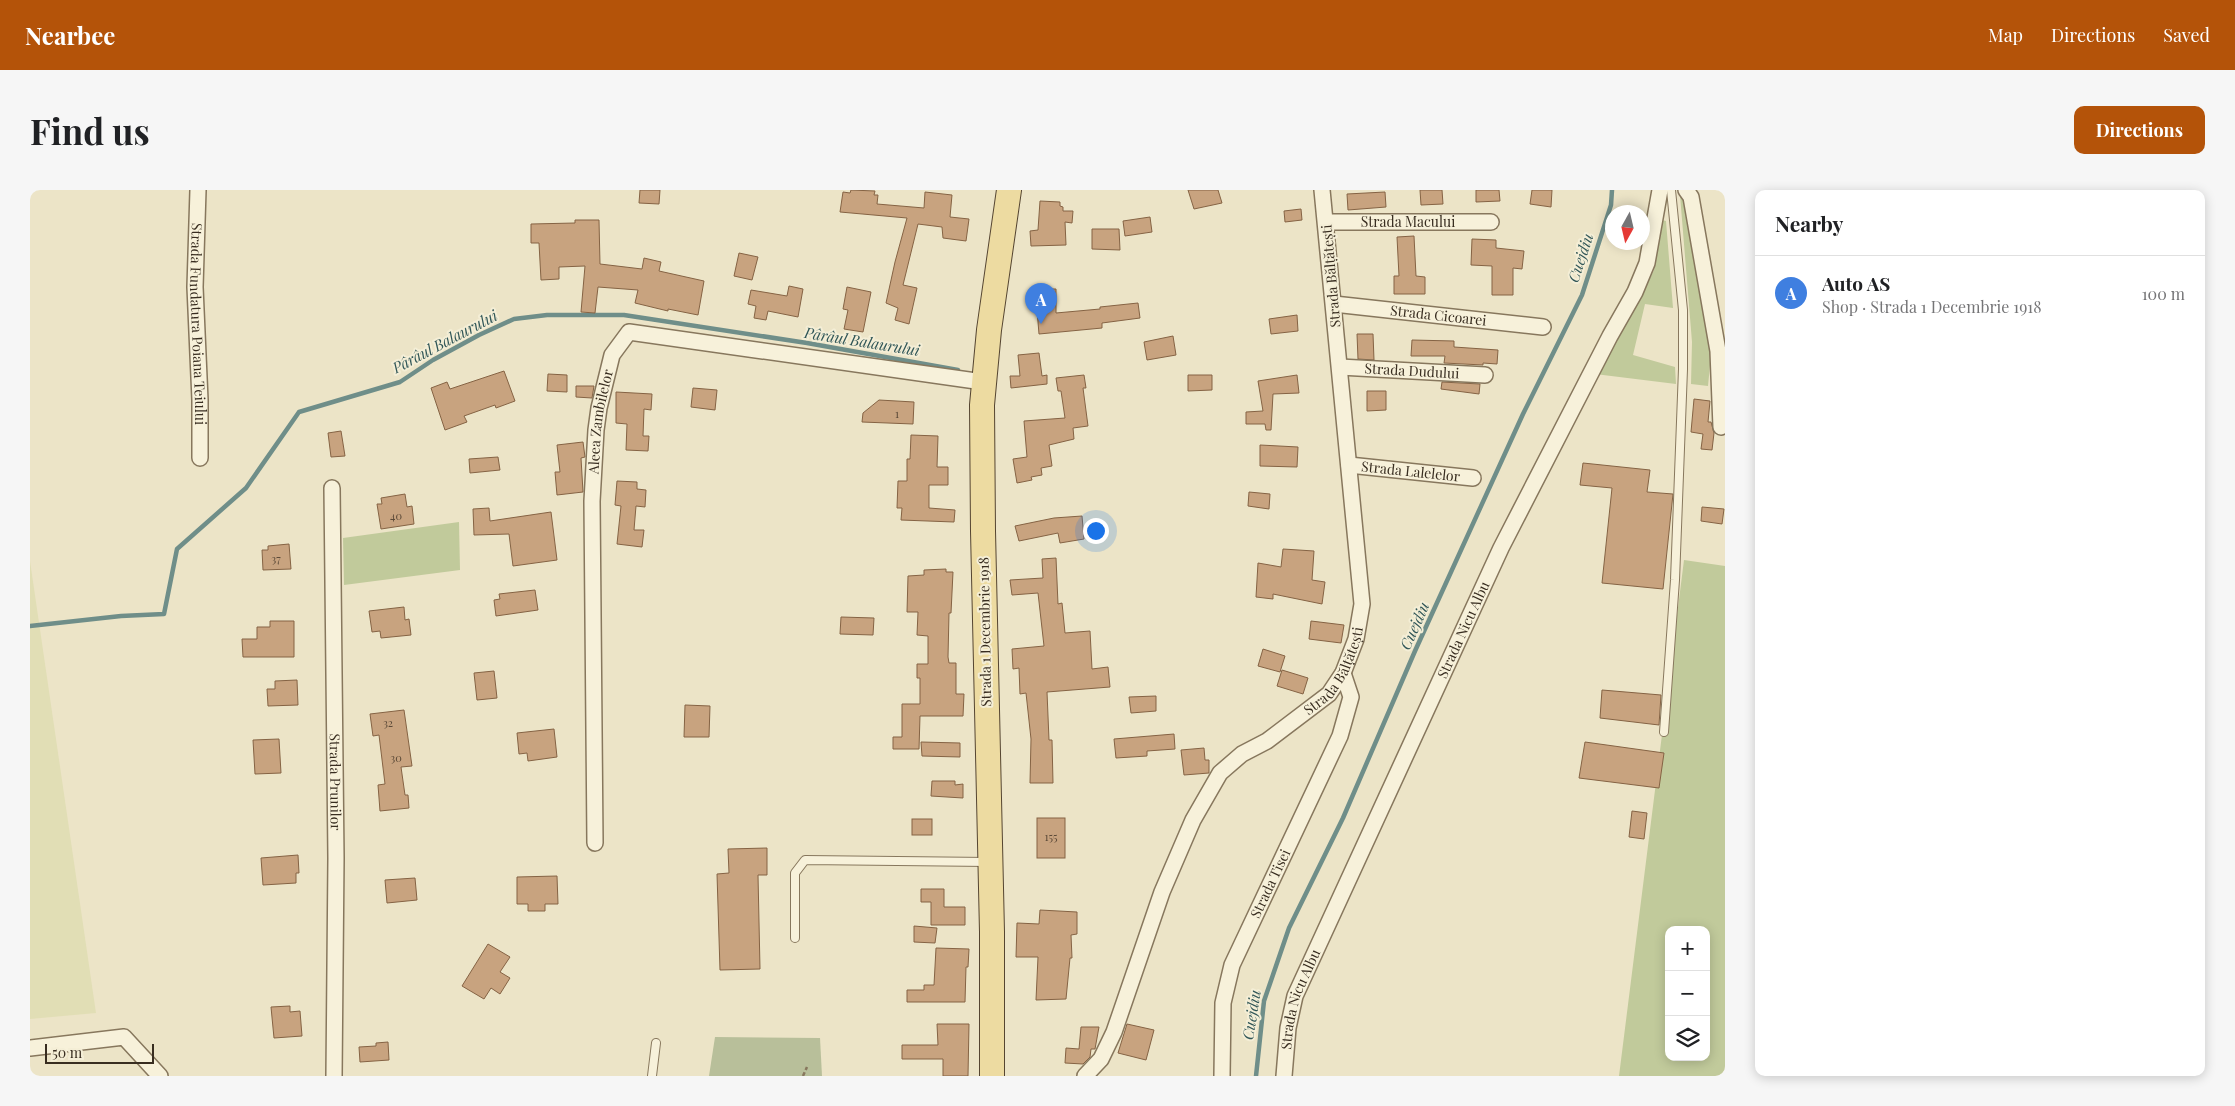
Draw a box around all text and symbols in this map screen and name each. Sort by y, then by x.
text: Nearbee [25,19,115,51]
text: Map [1988,23,2023,47]
text: Directions [2051,23,2135,47]
text: Saved [2163,23,2210,47]
button: Directions [2074,106,2205,154]
text: Find us [30,107,150,154]
north arrow [1605,205,1650,250]
text: Nearby [1775,209,1844,237]
street label: Strada Macului [1361,212,1455,231]
street label: Strada Fundatura Poiana Teiului [186,223,210,425]
street label: Strada Bălțătești [1317,224,1344,328]
water label: Cuejdiu [1563,231,1597,285]
text: Auto AS [1822,270,1890,296]
pin: A [1025,283,1057,324]
text: A [1786,283,1796,304]
text: 100 m [2142,283,2185,304]
text: Shop · Strada 1 Decembrie 1918 [1822,296,2042,317]
street label: Strada Cicoarei [1389,300,1487,330]
water label: Pârâul Balaurului [388,305,501,378]
water label: Pârâul Balaurului [802,322,922,360]
street label: Strada Dudului [1364,358,1460,383]
street label: Aleea Zambilelor [583,366,617,475]
house number: 1 [895,406,899,421]
street label: Strada Lalelelor [1360,456,1462,486]
house number: 40 [390,508,402,523]
your location [1083,518,1109,544]
house number: 37 [271,551,281,566]
street label: Strada 1 Decembrie 1918 [974,557,995,707]
street label: Strada Nicu Albu [1432,578,1493,681]
water label: Cuejdiu [1395,599,1433,653]
street label: Strada Bălțătești [1299,625,1367,719]
house number: 32 [383,715,393,730]
street label: Strada Prunilor [326,733,346,831]
house number: 30 [390,750,402,765]
house number: 155 [1044,829,1058,844]
street label: Strada Tisei [1246,846,1294,921]
map controls [1665,926,1710,1061]
button: + [1665,926,1710,971]
street label: Strada Nicu Albu [1276,946,1324,1050]
button: − [1665,971,1710,1016]
water label: Cuejdiu [1237,988,1265,1041]
button: layers [1665,1016,1710,1061]
scale bar [45,1041,154,1064]
text: 50 m [52,1043,82,1062]

